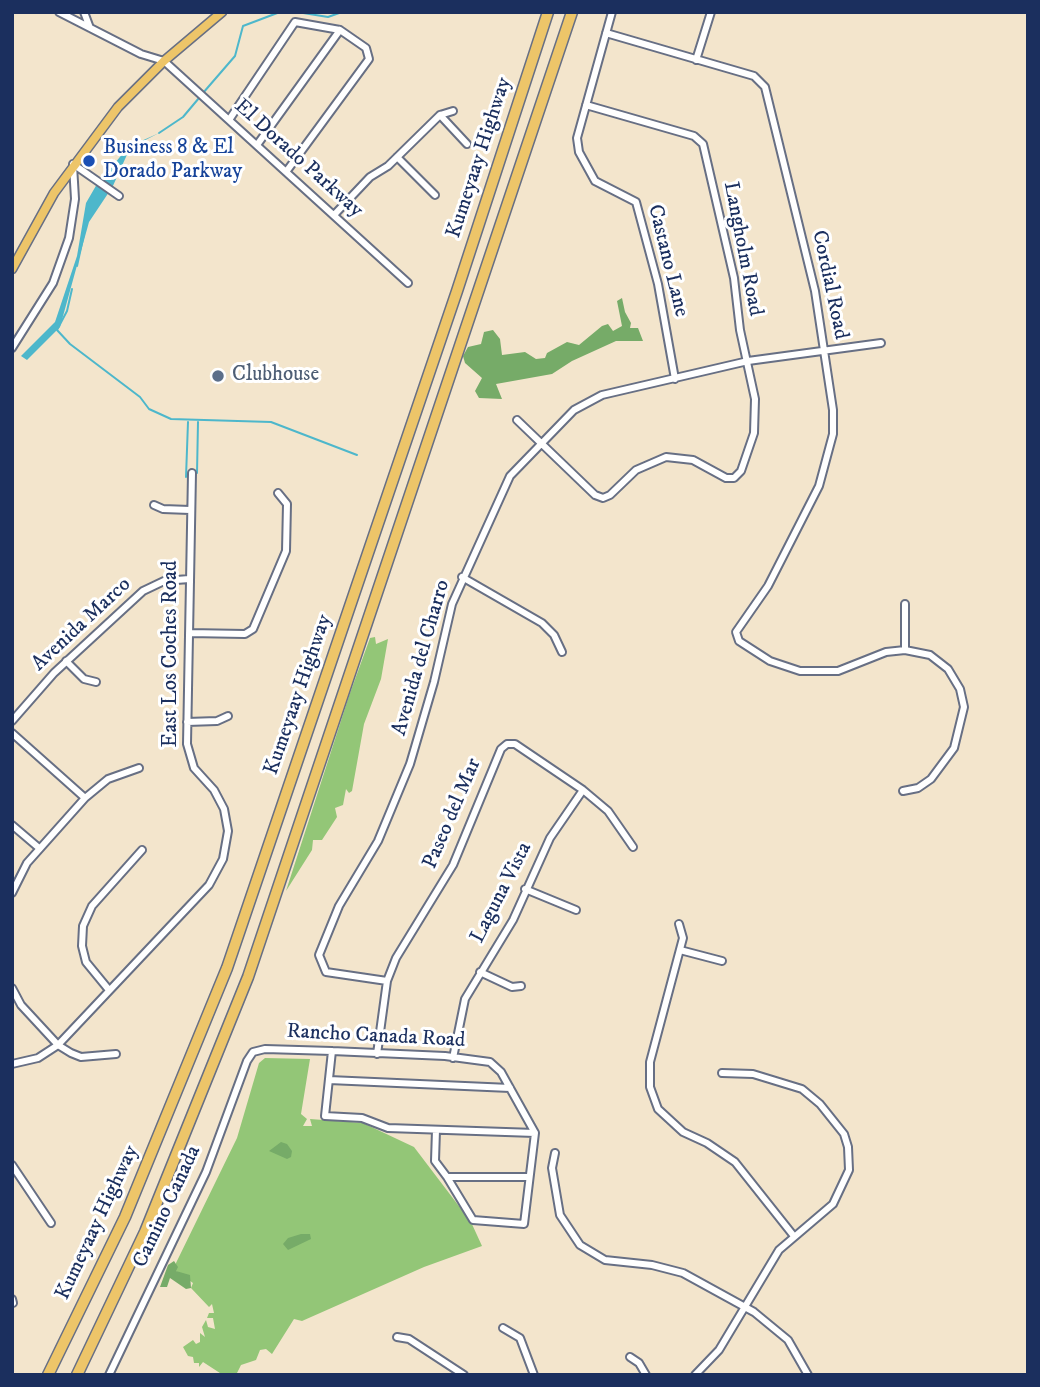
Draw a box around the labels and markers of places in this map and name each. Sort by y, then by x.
place label: Business 8 & El Dorado Parkway [103,136,242,186]
marker: Business 8 & El Dorado Parkway [81,153,97,169]
place label: Clubhouse [232,363,319,389]
marker: Clubhouse [210,368,226,384]

